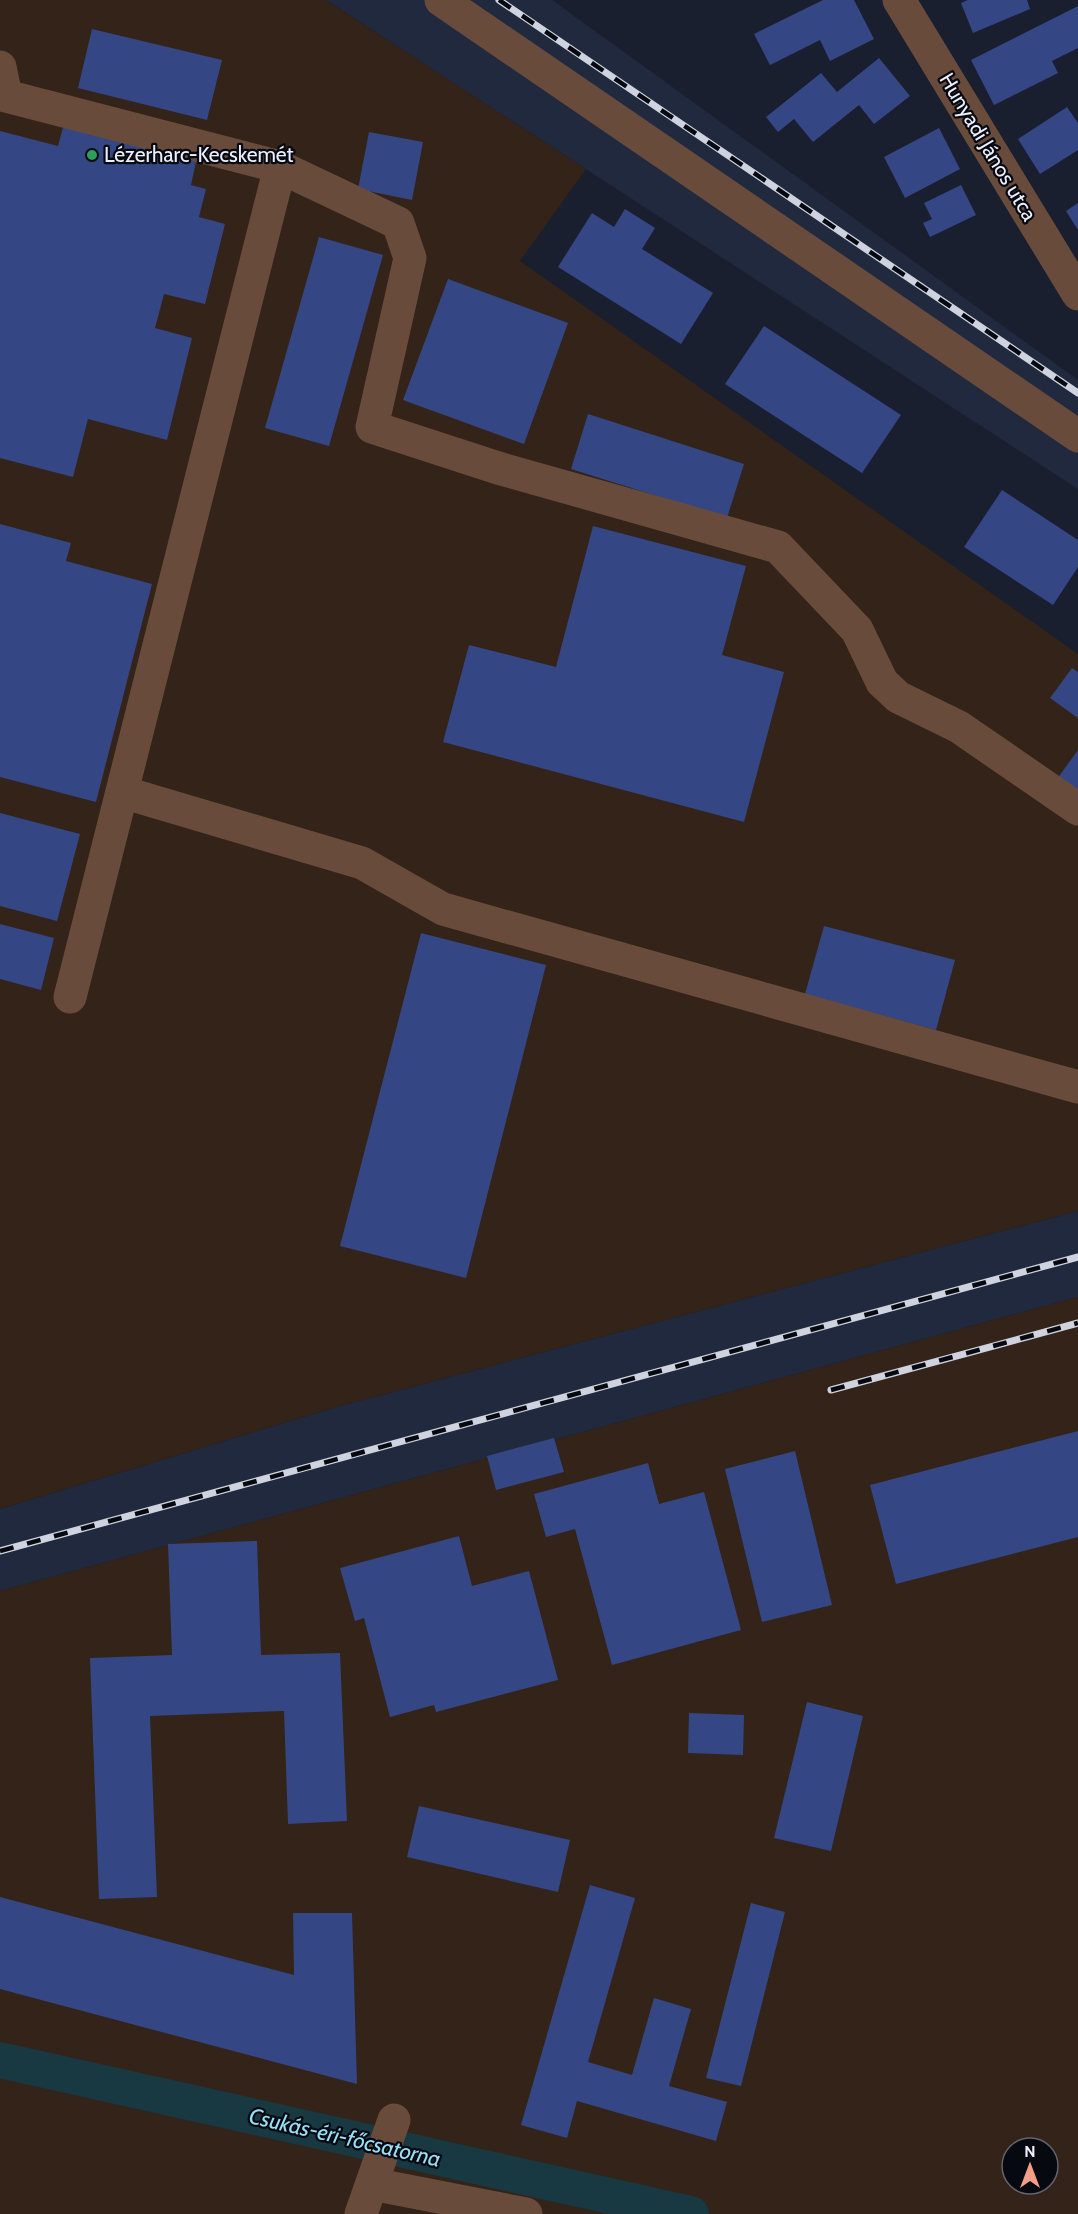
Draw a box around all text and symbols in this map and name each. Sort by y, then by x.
street label: Hunyadi János utca [934,68,1042,225]
place label: Lézerharc-Kecskemét [104,142,294,167]
marker: Lézerharc-Kecskemét [85,148,99,162]
water label: Csukás-éri-főcsatorna [246,2102,443,2173]
north arrow [1000,2136,1060,2196]
text: N [1024,2142,1036,2161]

